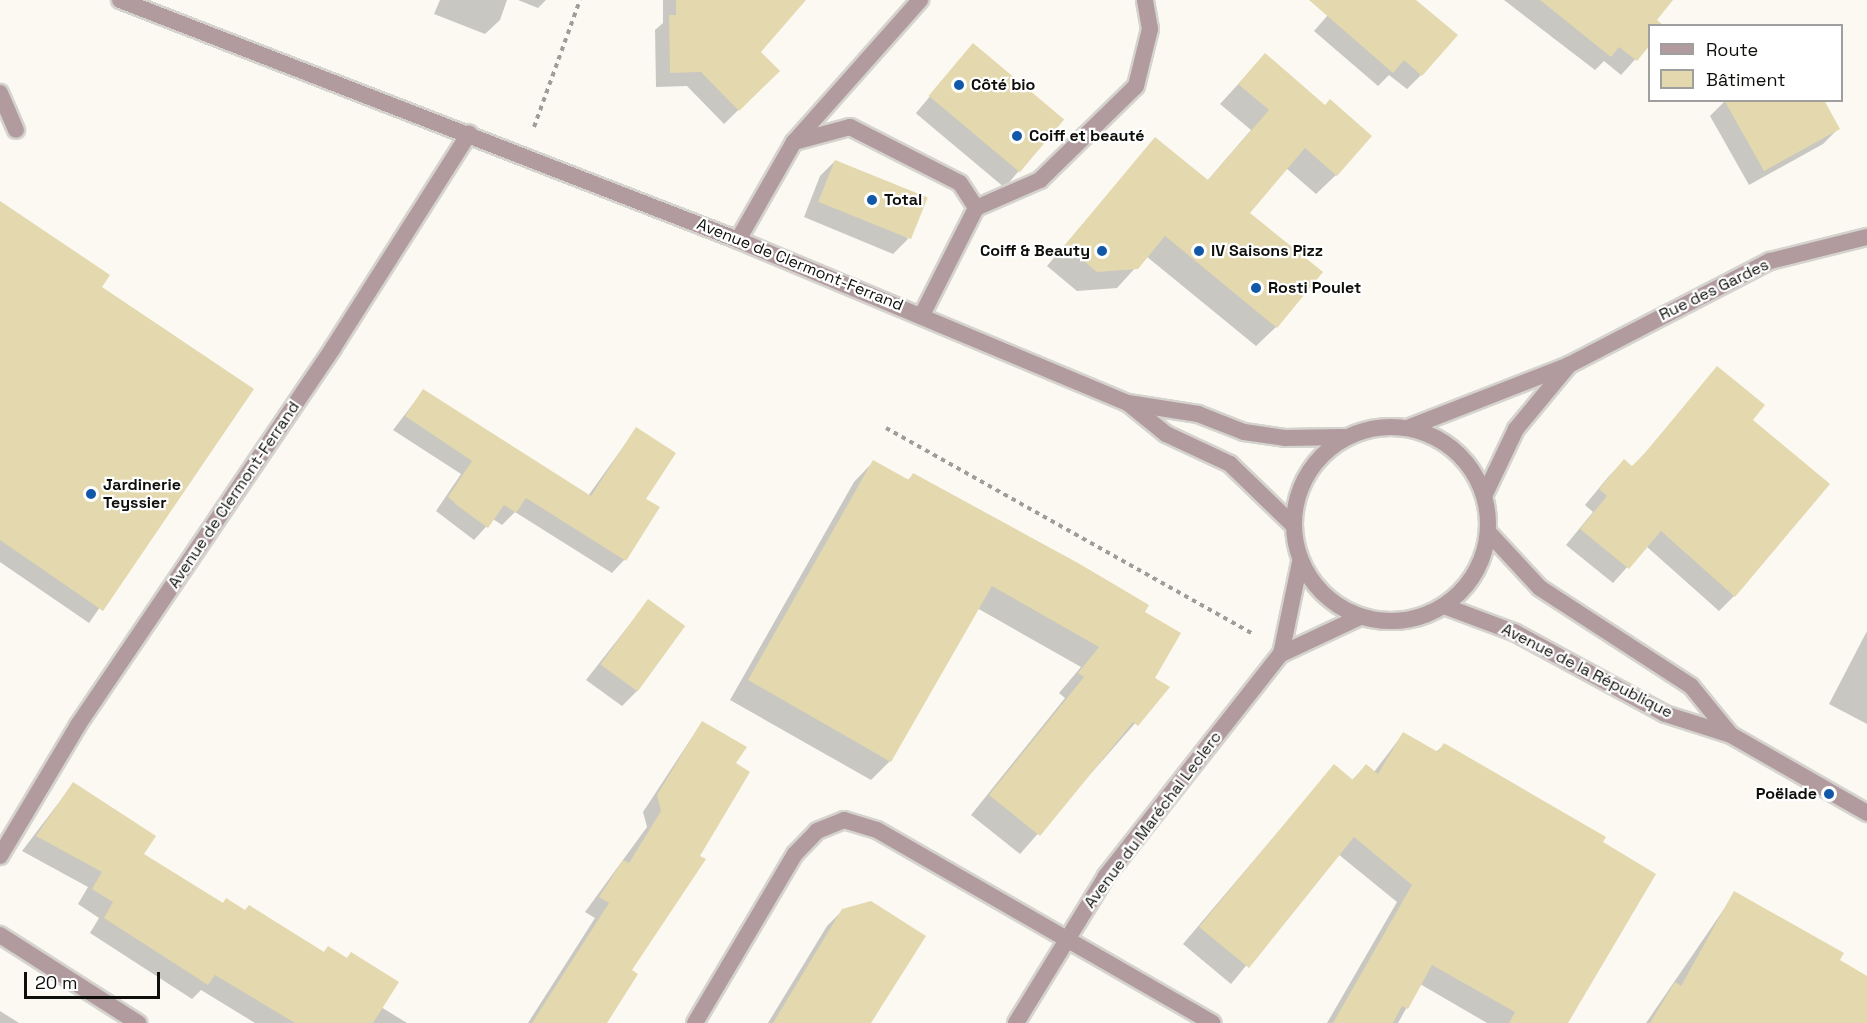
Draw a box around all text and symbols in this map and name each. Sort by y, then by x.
legend [1648,24,1843,102]
text: Route [1706,38,1758,61]
text: Bâtiment [1706,68,1786,91]
place label: Côté bio [971,75,1035,95]
marker: Côté bio [952,78,966,92]
place label: Coiff et beauté [1029,126,1145,146]
marker: Coiff et beauté [1010,129,1024,143]
place label: Total [884,190,922,210]
marker: Total [865,193,879,207]
street label: Avenue de Clermont-Ferrand [694,215,906,315]
place label: Coiff & Beauty [980,241,1090,261]
place label: IV Saisons Pizz [1211,241,1323,261]
marker: Coiff & Beauty [1095,244,1109,258]
marker: IV Saisons Pizz [1192,244,1206,258]
street label: Rue des Gardes [1656,255,1772,325]
place label: Rosti Poulet [1268,278,1361,298]
marker: Rosti Poulet [1249,281,1263,295]
street label: Avenue de Clermont-Ferrand [164,398,304,592]
place label: Jardinerie Teyssier [103,475,181,513]
marker: Jardinerie Teyssier [84,487,98,501]
street label: Avenue de la République [1498,620,1676,722]
street label: Avenue du Maréchal Leclerc [1080,728,1226,912]
place label: Poëlade [1756,784,1817,804]
marker: Poëlade [1822,787,1836,801]
scale bar [27,960,164,998]
text: 20 m [35,971,78,994]

